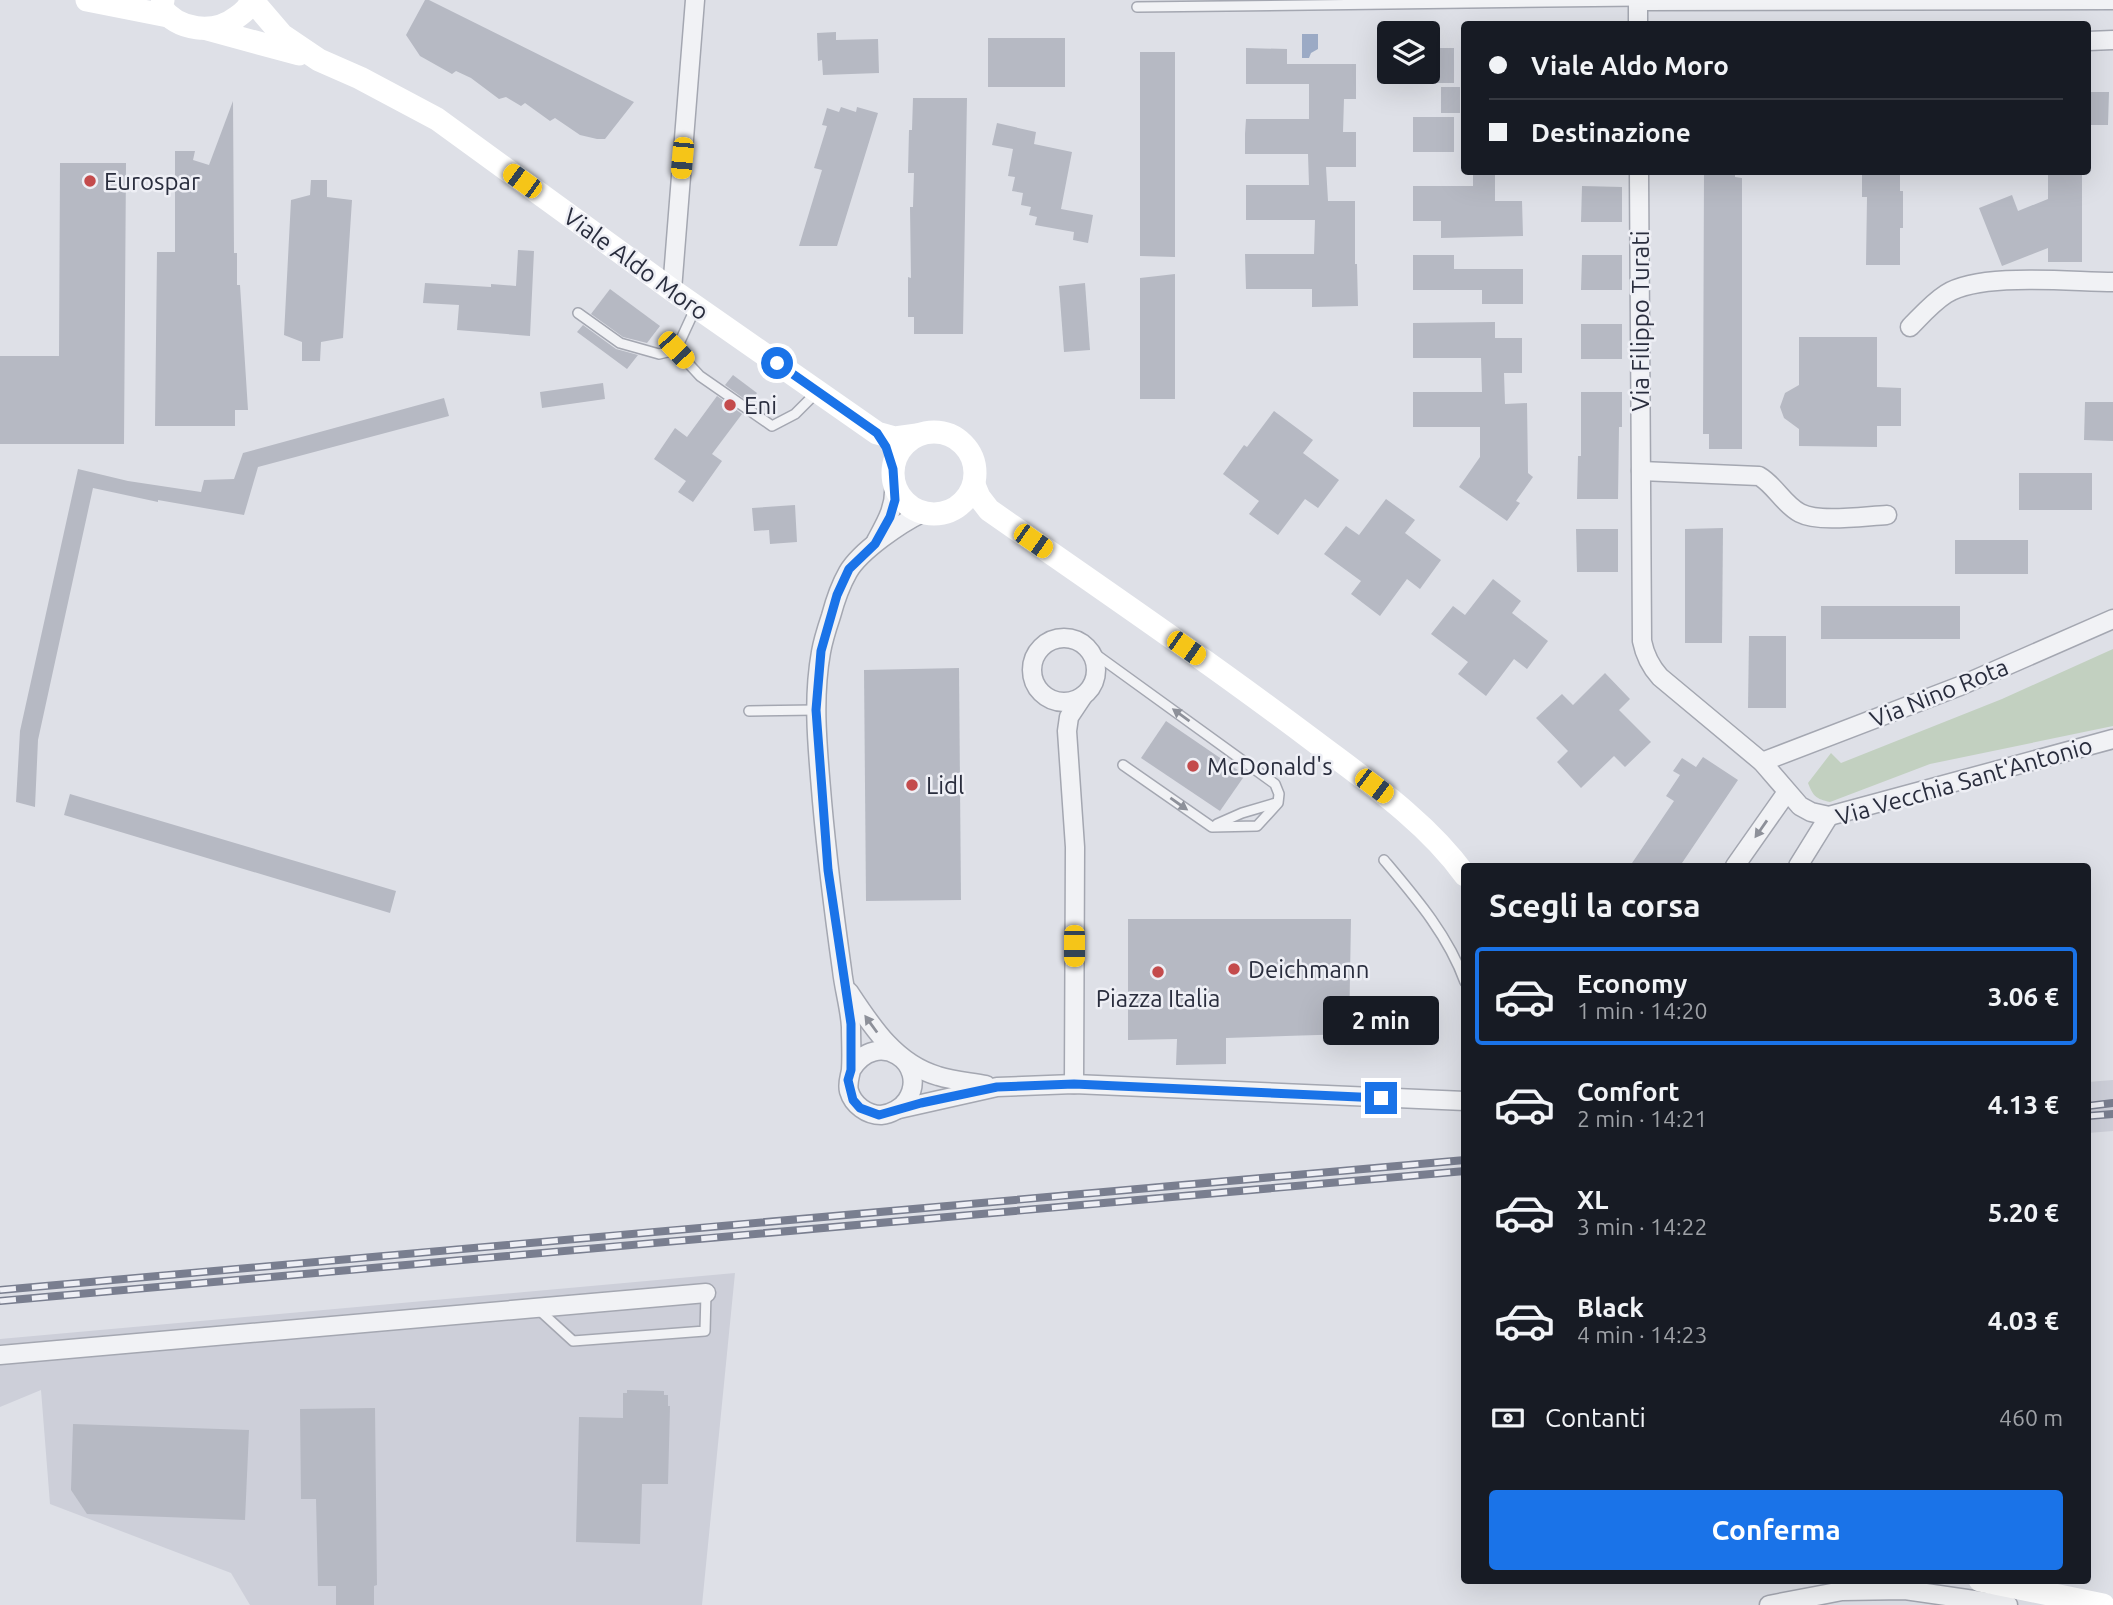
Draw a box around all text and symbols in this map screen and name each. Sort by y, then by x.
map controls [1377,21,1440,84]
button: layers [1377,21,1440,84]
text: Viale Aldo Moro [1531,51,1729,80]
text: Destinazione [1531,118,1691,147]
car [670,136,695,180]
car [499,160,546,202]
place label: Eurospar [104,168,200,195]
marker: Eurospar [82,173,98,189]
street label: Viale Aldo Moro [558,202,714,326]
street label: Via Filippo Turati [1627,231,1654,411]
car [654,327,699,373]
route start [761,347,793,379]
place label: Eni [744,392,777,419]
marker: Eni [722,397,738,413]
car [1010,520,1057,562]
car [1163,627,1210,669]
street label: Via Nino Rota [1866,653,2012,733]
one-way arrow [1173,708,1191,723]
street label: Via Vecchia Sant'Antonio [1833,731,2095,831]
place label: McDonald's [1207,753,1333,780]
marker: McDonald's [1185,758,1201,774]
car [1351,765,1398,807]
place label: Lidl [926,772,964,799]
marker: Lidl [904,777,920,793]
one-way arrow [1170,797,1188,811]
one-way arrow [1754,820,1768,838]
text: Scegli la corsa [1489,887,1701,923]
car [1064,925,1085,967]
place label: Deichmann [1248,956,1369,983]
marker: Deichmann [1226,961,1242,977]
marker: Piazza Italia [1150,964,1166,980]
icon: car [1493,965,1556,1028]
text: Economy [1577,969,1687,998]
text: 3.06 € [1988,982,2059,1011]
place label: Piazza Italia [1096,985,1220,1012]
callout: 2 min [1323,996,1439,1046]
text: 1 min · 14:20 [1577,998,1708,1023]
text: 2 min [1352,1008,1410,1033]
one-way arrow [864,1015,878,1033]
icon: car [1493,1073,1556,1136]
text: Comfort [1577,1077,1680,1106]
route end [1365,1082,1397,1114]
text: 4.13 € [1988,1090,2059,1119]
text: 2 min · 14:21 [1577,1106,1708,1131]
icon: car [1493,1181,1556,1244]
text: XL [1577,1185,1608,1214]
text: 5.20 € [1988,1198,2059,1227]
text: 3 min · 14:22 [1577,1214,1708,1239]
icon: car [1493,1289,1556,1352]
text: Black [1577,1293,1644,1322]
text: 4.03 € [1988,1306,2059,1335]
text: 4 min · 14:23 [1577,1322,1708,1347]
icon: cash [1489,1399,1527,1437]
text: Contanti [1545,1403,1646,1432]
text: 460 m [1999,1405,2063,1430]
button: Conferma [1489,1490,2063,1570]

